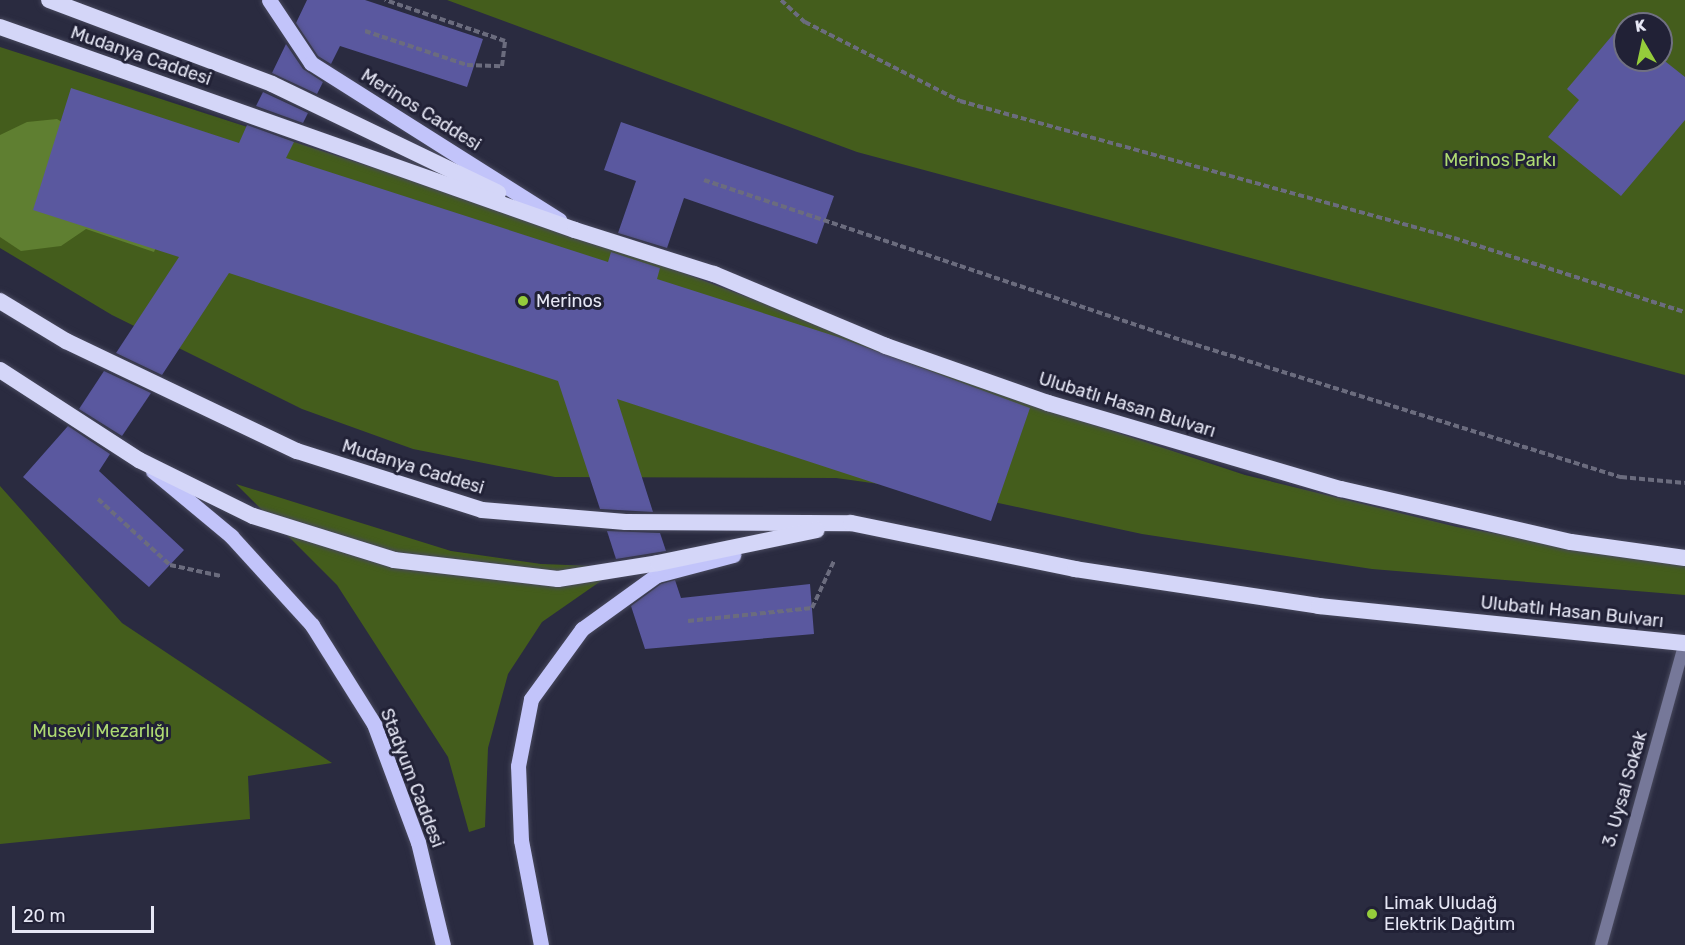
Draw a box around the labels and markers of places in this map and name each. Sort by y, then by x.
place label: Merinos [536,290,602,312]
marker: Merinos [514,292,532,310]
place label: Limak Uludağ Elektrik Dağıtım [1384,893,1515,936]
marker: Limak Uludağ Elektrik Dağıtım [1365,907,1379,921]

